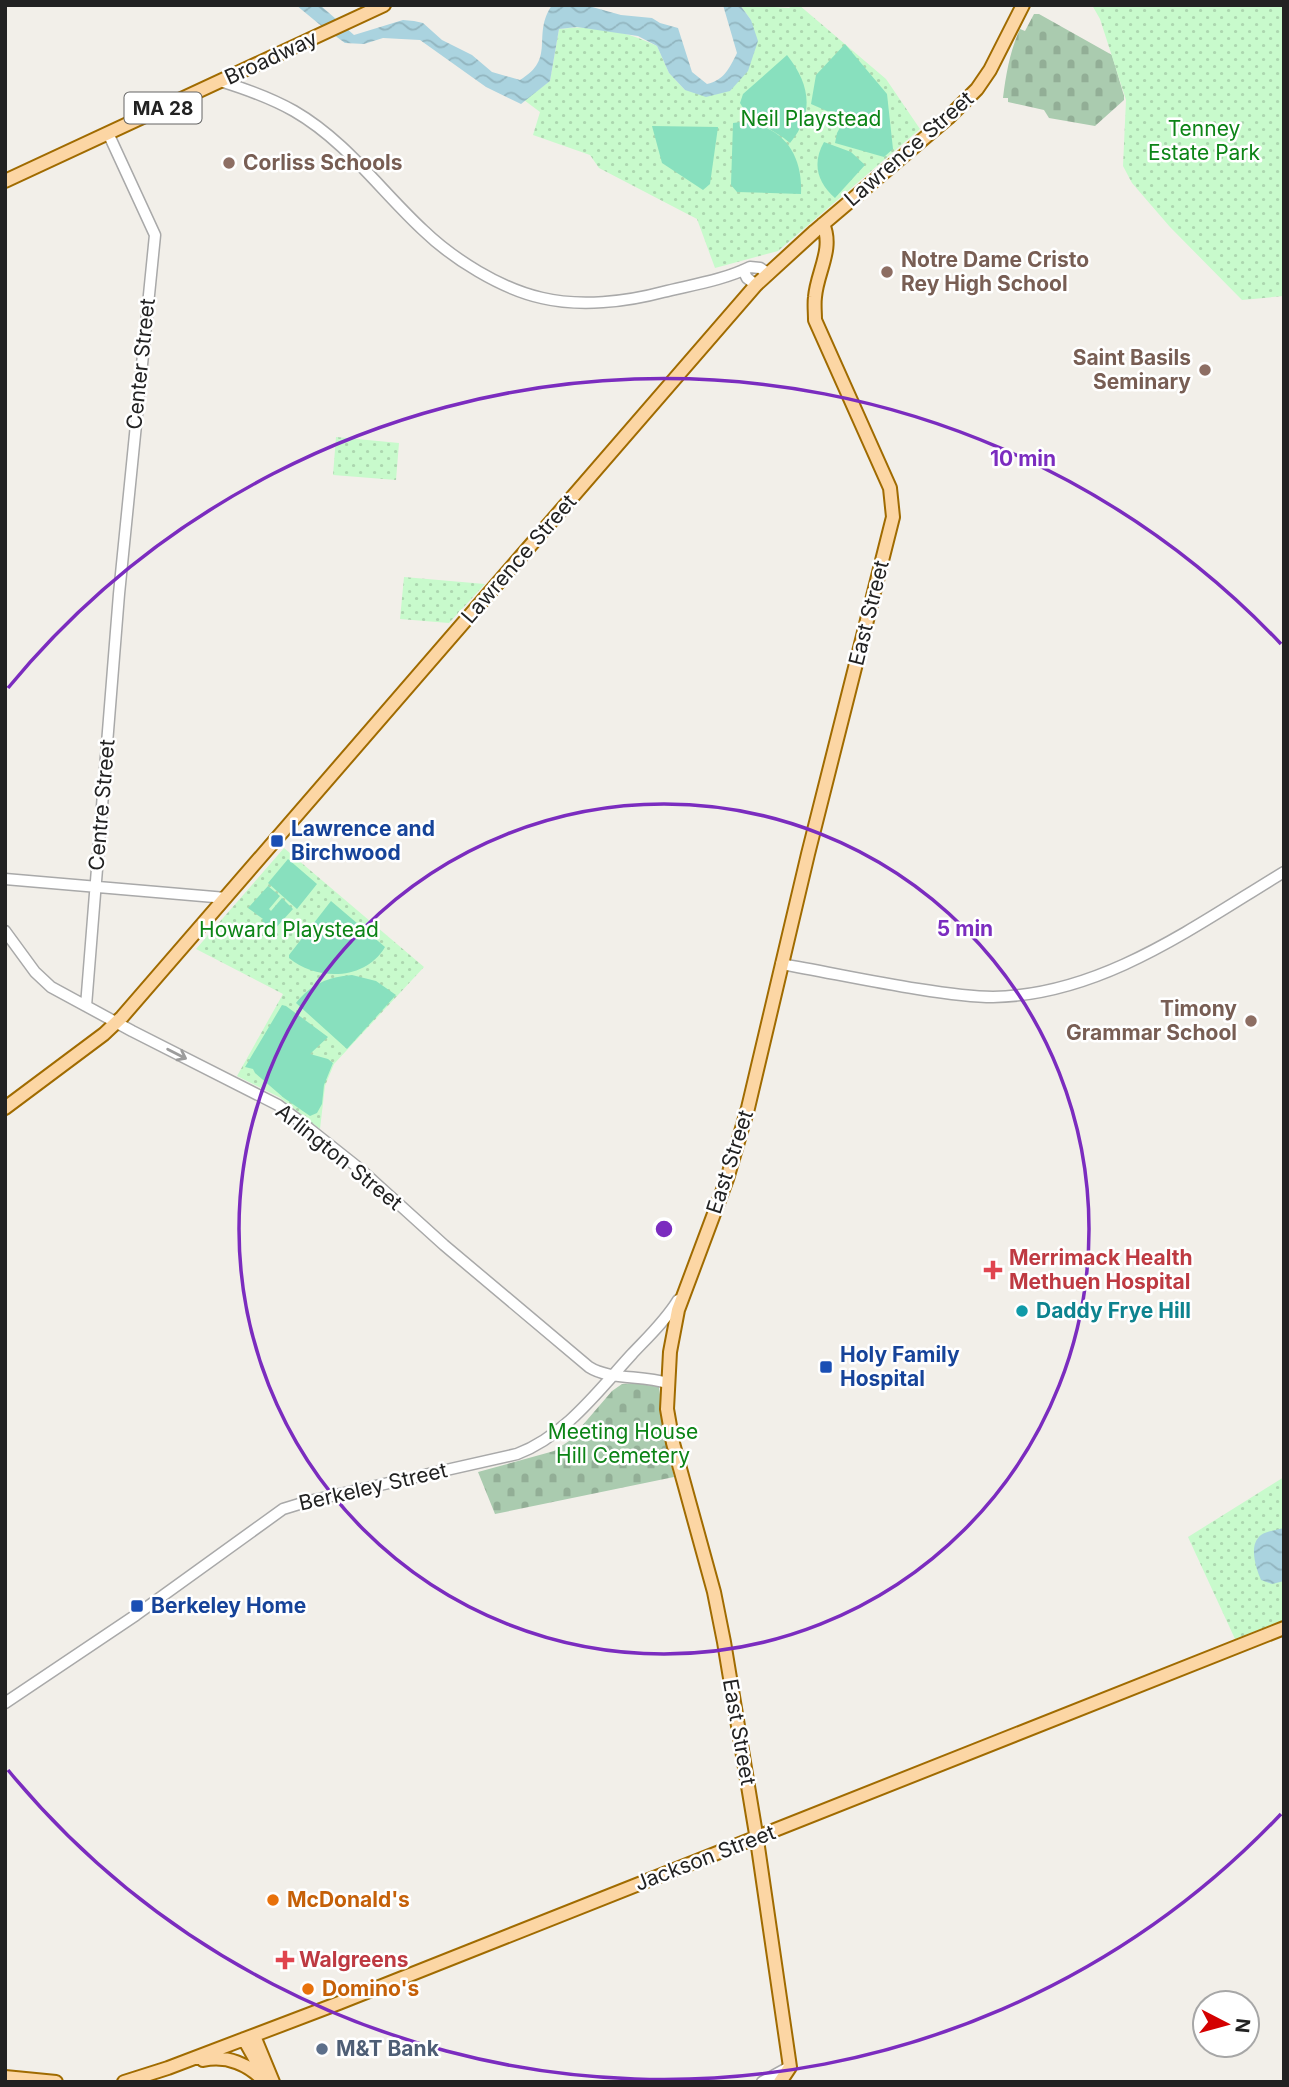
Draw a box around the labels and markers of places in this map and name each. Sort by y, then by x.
place label: Corliss Schools [243,150,403,175]
marker: Corliss Schools [221,155,237,171]
place label: Notre Dame Cristo Rey High School [901,247,1089,296]
marker: Notre Dame Cristo Rey High School [879,264,895,280]
place label: Saint Basils Seminary [1073,345,1191,394]
marker: Saint Basils Seminary [1197,362,1213,378]
place label: Lawrence and Birchwood [291,816,435,865]
marker: Lawrence and Birchwood [269,833,285,849]
place label: Timony Grammar School [1066,996,1237,1045]
marker: Timony Grammar School [1243,1013,1259,1029]
centre of rings [652,1217,676,1241]
place label: Merrimack Health Methuen Hospital [1009,1245,1192,1294]
marker: Merrimack Health Methuen Hospital [983,1260,1003,1280]
place label: Daddy Frye Hill [1036,1298,1191,1323]
marker: Daddy Frye Hill [1014,1303,1030,1319]
place label: Holy Family Hospital [840,1342,960,1391]
marker: Holy Family Hospital [818,1359,834,1375]
place label: Berkeley Home [151,1593,306,1618]
marker: Berkeley Home [129,1598,145,1614]
place label: McDonald's [287,1887,410,1912]
marker: McDonald's [265,1892,281,1908]
place label: Walgreens [299,1947,409,1972]
marker: Walgreens [277,1952,293,1968]
place label: Domino's [322,1976,419,2001]
marker: Domino's [300,1981,316,1997]
place label: M&T Bank [336,2036,440,2061]
marker: M&T Bank [314,2041,330,2057]

